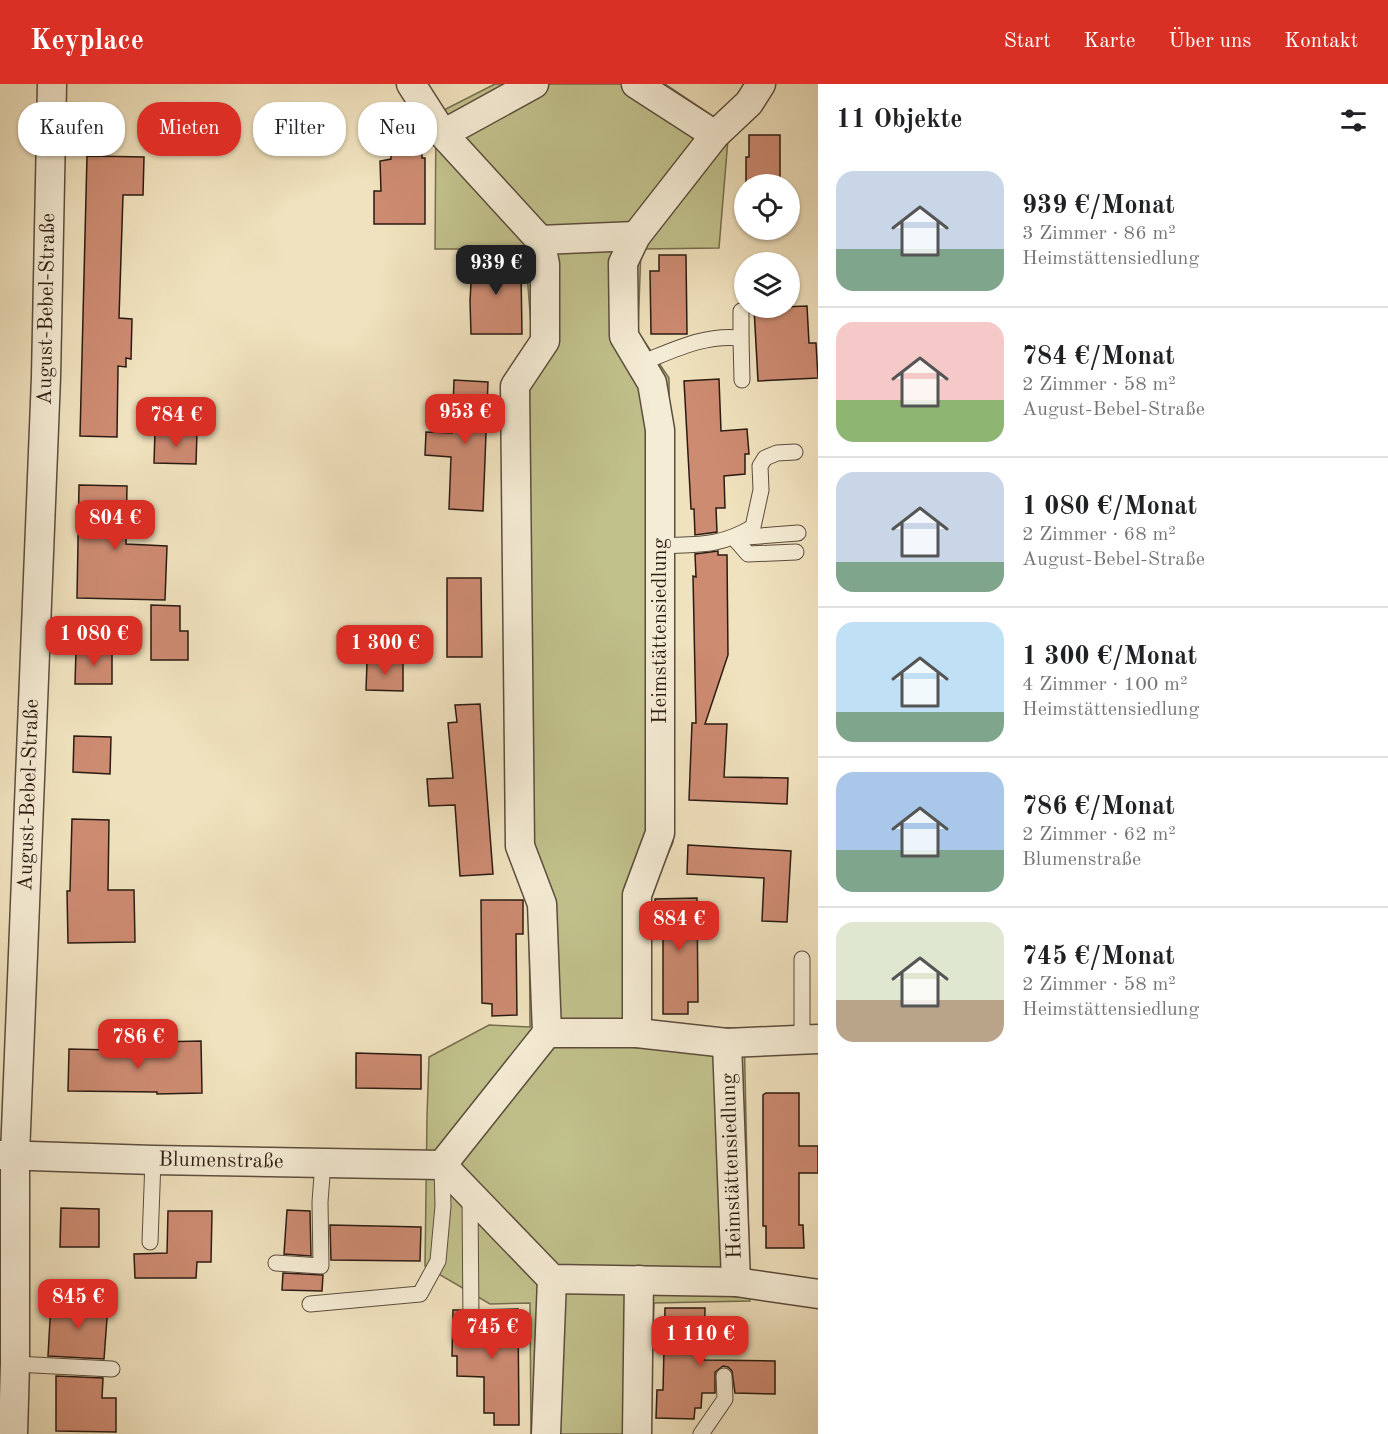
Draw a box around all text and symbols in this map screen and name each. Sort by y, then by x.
text: Keyplace [30,28,144,56]
text: Start [1004,31,1051,52]
text: Karte [1084,31,1135,52]
text: Über uns [1168,31,1251,52]
text: Kontakt [1284,31,1358,52]
chip: Kaufen [18,102,125,156]
chip: Mieten [137,102,241,156]
chip: Filter [253,102,346,156]
chip: Neu [358,102,437,156]
icon: filters [1337,104,1370,137]
text: 11 Objekte [836,107,963,133]
map controls [734,174,800,318]
button: locate [734,174,800,240]
text: 939 €/Monat [1022,193,1175,219]
icon: home [884,195,956,267]
street label: August-Bebel-Straße [35,213,59,405]
text: 3 Zimmer · 86 m² [1022,224,1176,244]
pin: 939 € [454,245,538,296]
text: Heimstättensiedlung [1022,249,1199,269]
button: layers [734,252,800,318]
text: 939 € [470,254,522,274]
text: 784 €/Monat [1022,344,1175,370]
icon: home [884,346,956,418]
text: 2 Zimmer · 58 m² [1022,375,1176,395]
pin: 953 € [423,394,507,445]
pin: 784 € [134,397,218,448]
text: August-Bebel-Straße [1022,400,1205,420]
text: 953 € [439,403,491,423]
text: 784 € [150,406,202,426]
text: 1 080 €/Monat [1022,494,1197,520]
icon: home [884,496,956,568]
pin: 804 € [73,500,157,551]
text: 804 € [89,509,141,529]
text: 2 Zimmer · 68 m² [1022,525,1176,545]
street label: Heimstättensiedlung [650,537,671,724]
text: August-Bebel-Straße [1022,550,1205,570]
pin: 1 080 € [39,616,149,667]
text: 1 080 € [59,625,129,645]
pin: 1 300 € [330,625,440,676]
text: 1 300 € [350,634,420,654]
text: 1 300 €/Monat [1022,644,1197,670]
icon: home [884,646,956,718]
text: 4 Zimmer · 100 m² [1022,675,1187,695]
street label: August-Bebel-Straße [15,699,43,891]
text: Heimstättensiedlung [1022,700,1199,720]
text: 786 €/Monat [1022,794,1175,820]
icon: home [884,796,956,868]
text: 2 Zimmer · 62 m² [1022,825,1176,845]
text: Blumenstraße [1022,850,1141,870]
pin: 884 € [637,901,721,952]
text: 884 € [653,910,705,930]
text: 745 €/Monat [1022,944,1175,970]
icon: home [884,946,956,1018]
text: 2 Zimmer · 58 m² [1022,975,1176,995]
text: Heimstättensiedlung [1022,1000,1199,1020]
pin: 786 € [96,1019,180,1070]
text: 786 € [112,1028,164,1048]
street label: Heimstättensiedlung [718,1072,746,1259]
street label: Blumenstraße [158,1149,284,1173]
pin: 845 € [36,1279,120,1330]
text: 845 € [52,1288,104,1308]
pin: 745 € [450,1309,534,1360]
pin: 1 110 € [645,1316,755,1367]
text: 745 € [466,1318,518,1338]
text: 1 110 € [665,1325,735,1345]

